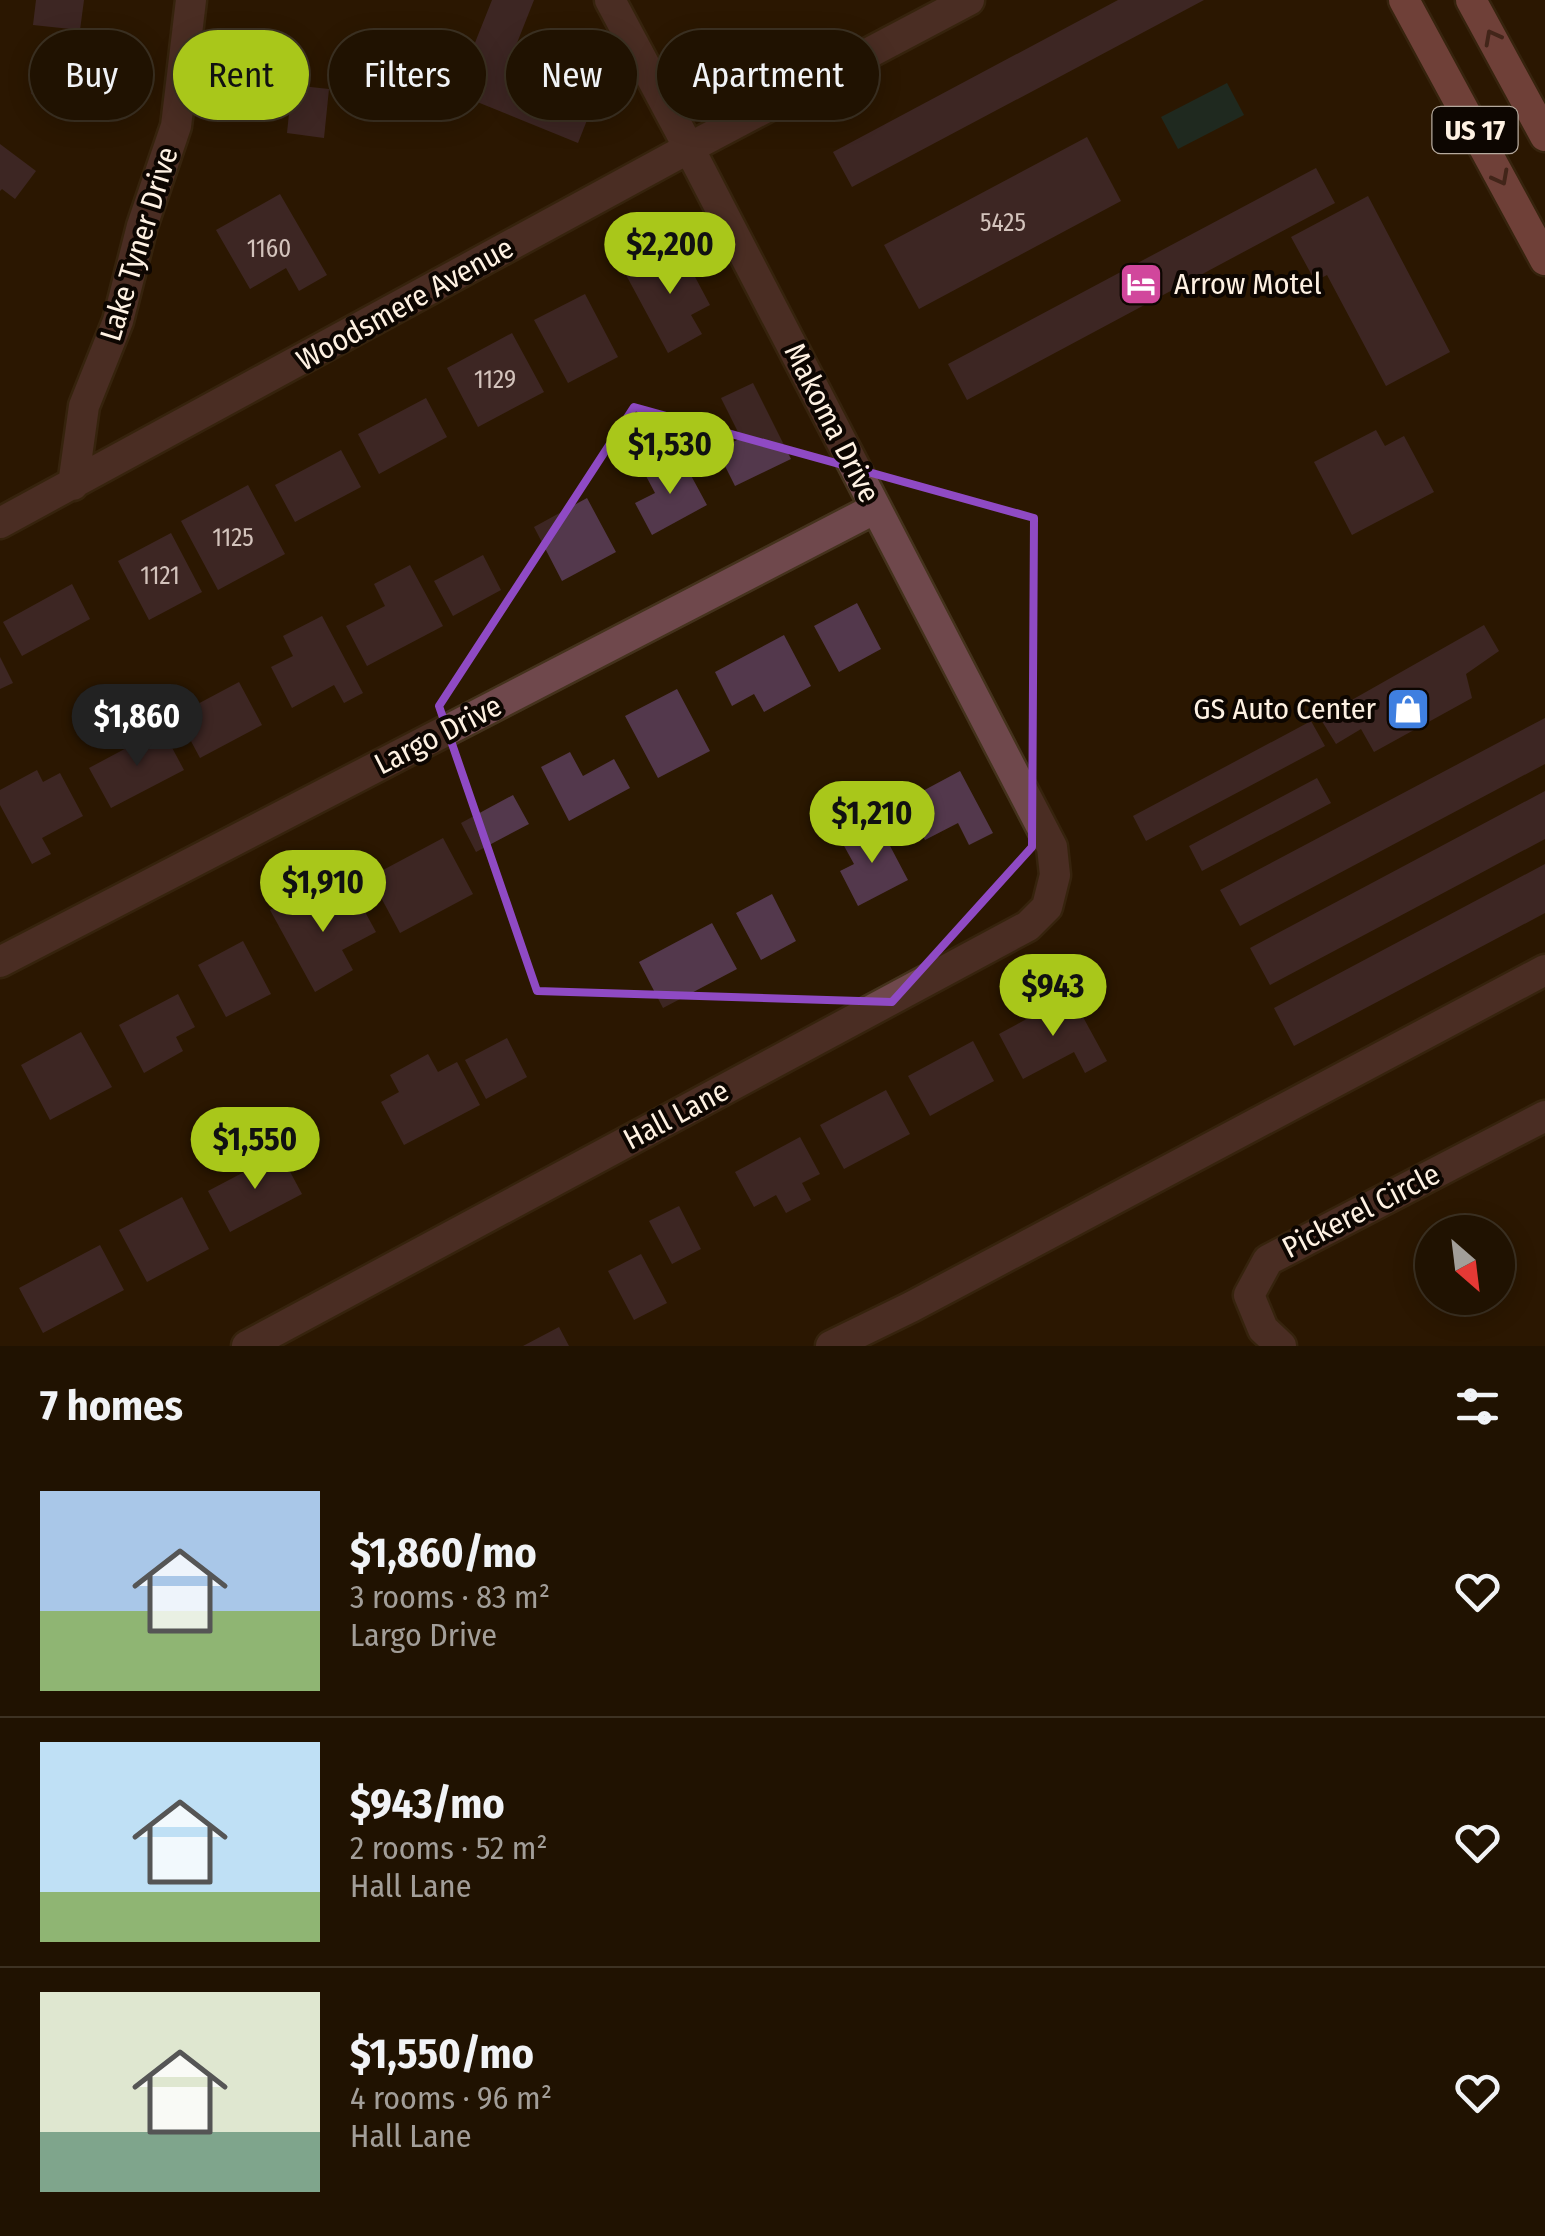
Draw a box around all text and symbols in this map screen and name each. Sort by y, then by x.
chip: Buy [30,30,153,120]
chip: Rent [173,30,309,120]
chip: Filters [329,30,486,120]
chip: New [506,30,637,120]
chip: Apartment [657,30,879,120]
one-way arrow [1484,30,1504,48]
road number: US 17 [1432,107,1518,153]
street label: Lake Tyner Drive [92,143,186,345]
one-way arrow [1488,168,1508,186]
house number: 5425 [980,208,1026,238]
pin: $2,200 [589,212,751,297]
text: $2,200 [626,225,714,263]
street label: Woodsmere Avenue [290,230,520,378]
house number: 1160 [247,234,291,264]
hotel icon: Arrow Motel [1118,261,1164,307]
place label: Arrow Motel [1174,266,1322,302]
street label: Makoma Drive [776,337,888,509]
house number: 1129 [474,365,516,395]
pin: $1,530 [589,412,751,497]
text: $1,530 [628,425,712,463]
house number: 1125 [212,523,254,553]
house number: 1121 [140,561,180,591]
pin: $1,860 [56,684,218,769]
shop icon: GS Auto Center [1385,686,1431,732]
street label: Largo Drive [368,688,508,782]
place label: GS Auto Center [1193,691,1377,727]
text: $1,860 [94,697,180,735]
pin: $1,210 [791,781,953,866]
text: $1,210 [832,794,912,832]
pin: $1,910 [242,850,404,935]
text: $1,910 [282,863,364,901]
pin: $943 [994,954,1112,1039]
text: $943 [1022,967,1084,1005]
street label: Hall Lane [617,1072,735,1158]
pin: $1,550 [174,1107,336,1192]
text: $1,550 [213,1120,297,1158]
street label: Pickerel Circle [1276,1156,1446,1266]
north arrow [1415,1215,1515,1315]
map controls [1415,1215,1515,1315]
icon: filters [1450,1379,1505,1434]
text: 7 homes [40,1381,183,1431]
text: $1,860/mo [350,1528,537,1578]
icon: home [120,1531,240,1651]
icon: heart [1450,1564,1505,1619]
text: 3 rooms · 83 m² [350,1578,550,1616]
text: Largo Drive [350,1616,497,1654]
text: $943/mo [350,1779,505,1829]
icon: home [120,1782,240,1902]
icon: heart [1450,1815,1505,1870]
text: 2 rooms · 52 m² [350,1829,548,1867]
text: Hall Lane [350,1867,471,1905]
text: $1,550/mo [350,2029,534,2079]
icon: home [120,2032,240,2152]
icon: heart [1450,2065,1505,2120]
text: 4 rooms · 96 m² [350,2079,552,2117]
text: Hall Lane [350,2117,471,2155]

